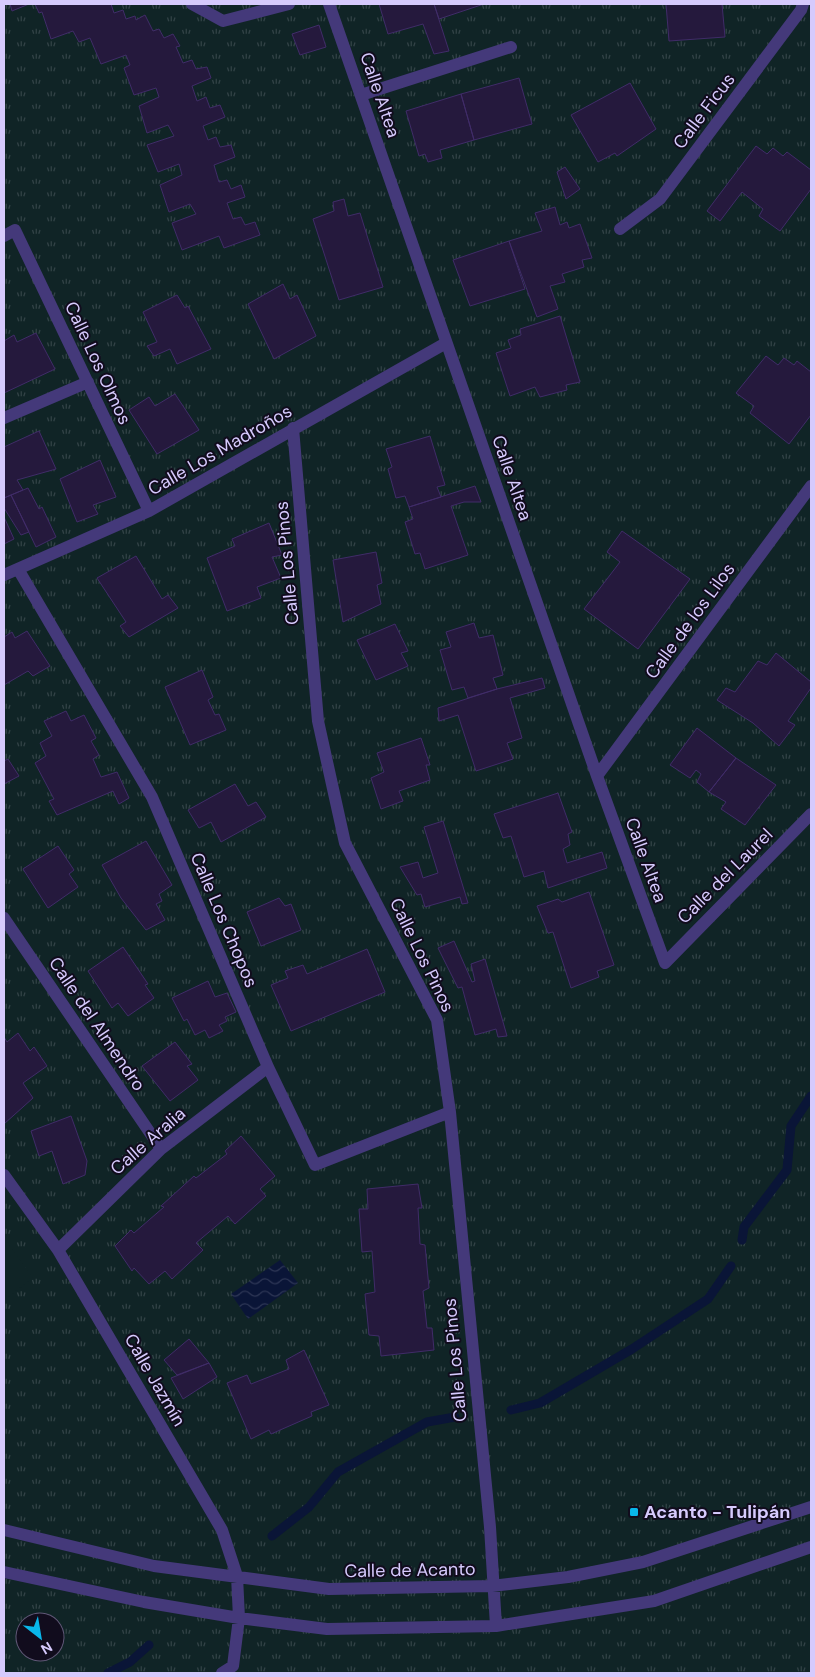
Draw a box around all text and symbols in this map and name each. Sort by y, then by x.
street label: Calle Altea [354,49,406,141]
street label: Calle Ficus [668,68,740,154]
street label: Calle Los Olmos [59,298,137,428]
street label: Calle Los Madroños [144,399,296,501]
street label: Calle Altea [486,432,538,524]
street label: Calle Los Pinos [270,500,304,626]
street label: Calle de los Lilos [640,558,740,684]
street label: Calle Altea [620,814,672,906]
street label: Calle del Laurel [672,823,778,929]
street label: Calle Los Chopos [185,849,263,991]
street label: Calle Los Pinos [384,894,460,1016]
street label: Calle del Almendro [43,952,151,1096]
street label: Calle Aralia [105,1102,191,1180]
street label: Calle Los Pinos [438,1297,472,1423]
street label: Calle Jazmín [119,1329,191,1431]
place label: Acanto - Tulipán [644,1500,790,1524]
marker: Acanto - Tulipán [628,1506,640,1518]
street label: Calle de Acanto [344,1557,476,1583]
north arrow [15,1612,65,1662]
text: N [38,1638,56,1658]

